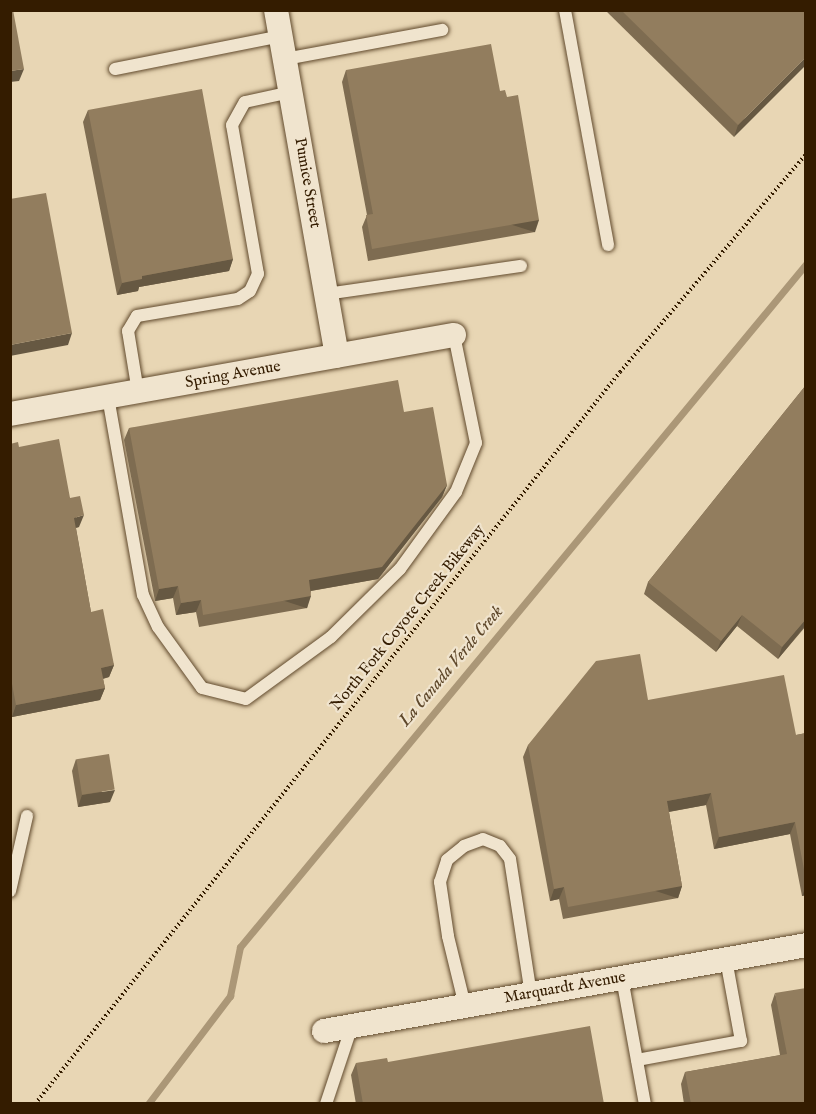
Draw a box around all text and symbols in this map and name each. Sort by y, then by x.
street label: Pumice Street [290,136,324,230]
street label: Spring Avenue [184,357,282,393]
street label: North Fork Coyote Creek Bikeway [327,521,489,715]
water label: La Canada Verde Creek [395,602,509,732]
street label: Marquardt Avenue [503,968,627,1008]

